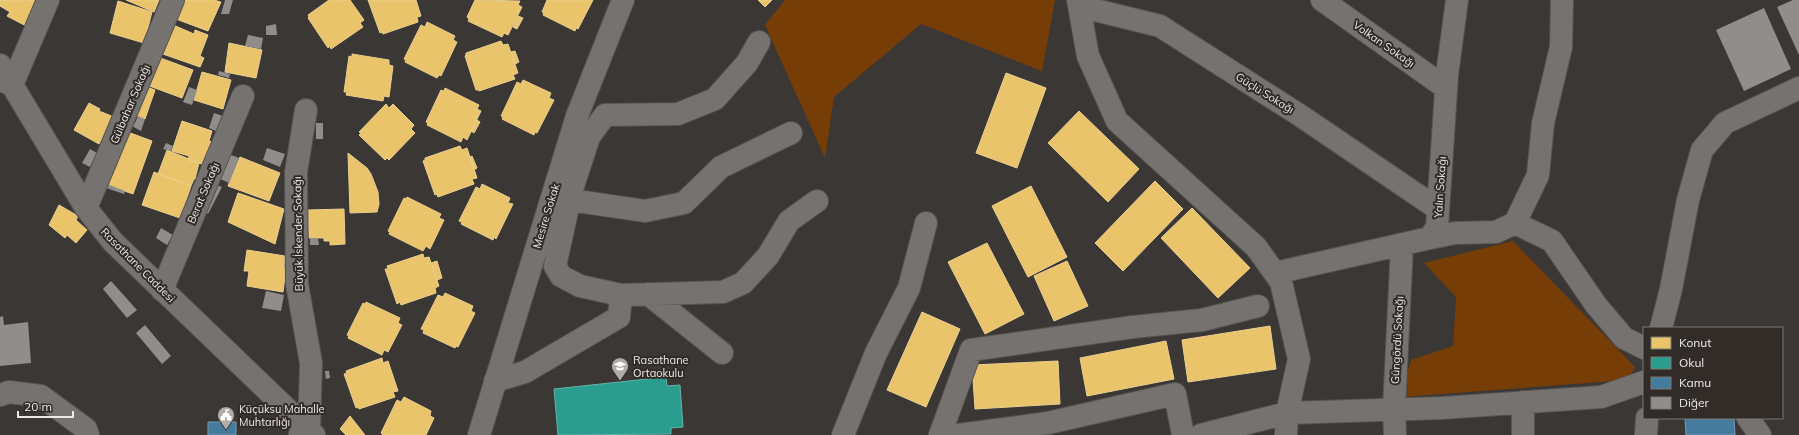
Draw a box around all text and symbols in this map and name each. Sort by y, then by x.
street label: Volkan Sokağı [1350,18,1418,70]
street label: Gülbahar Sokağı [107,62,153,146]
street label: Güçlü Sokağı [1233,70,1297,116]
street label: Yalın Sokağı [1431,156,1449,219]
street label: Berat Sokağı [184,160,222,226]
street label: Büyük İskender Sokağı [290,176,306,292]
street label: Mesire Sokak [529,181,563,250]
street label: Rasathane Caddesi [98,225,178,305]
street label: Güngördü Sokağı [1388,296,1406,384]
legend [1643,327,1783,419]
text: Konut [1679,335,1711,350]
place label: Rasathane Ortaokulu [633,353,689,380]
text: Okul [1679,355,1704,370]
school or university icon: Rasathane Ortaokulu [610,356,630,381]
text: Kamu [1679,375,1711,390]
scale bar [18,393,73,419]
text: Diğer [1679,395,1710,410]
text: 20 m [24,399,52,414]
place label: Küçüksu Mahalle Muhtarlığı [239,402,325,429]
public building icon: Küçüksu Mahalle Muhtarlığı [216,405,236,430]

